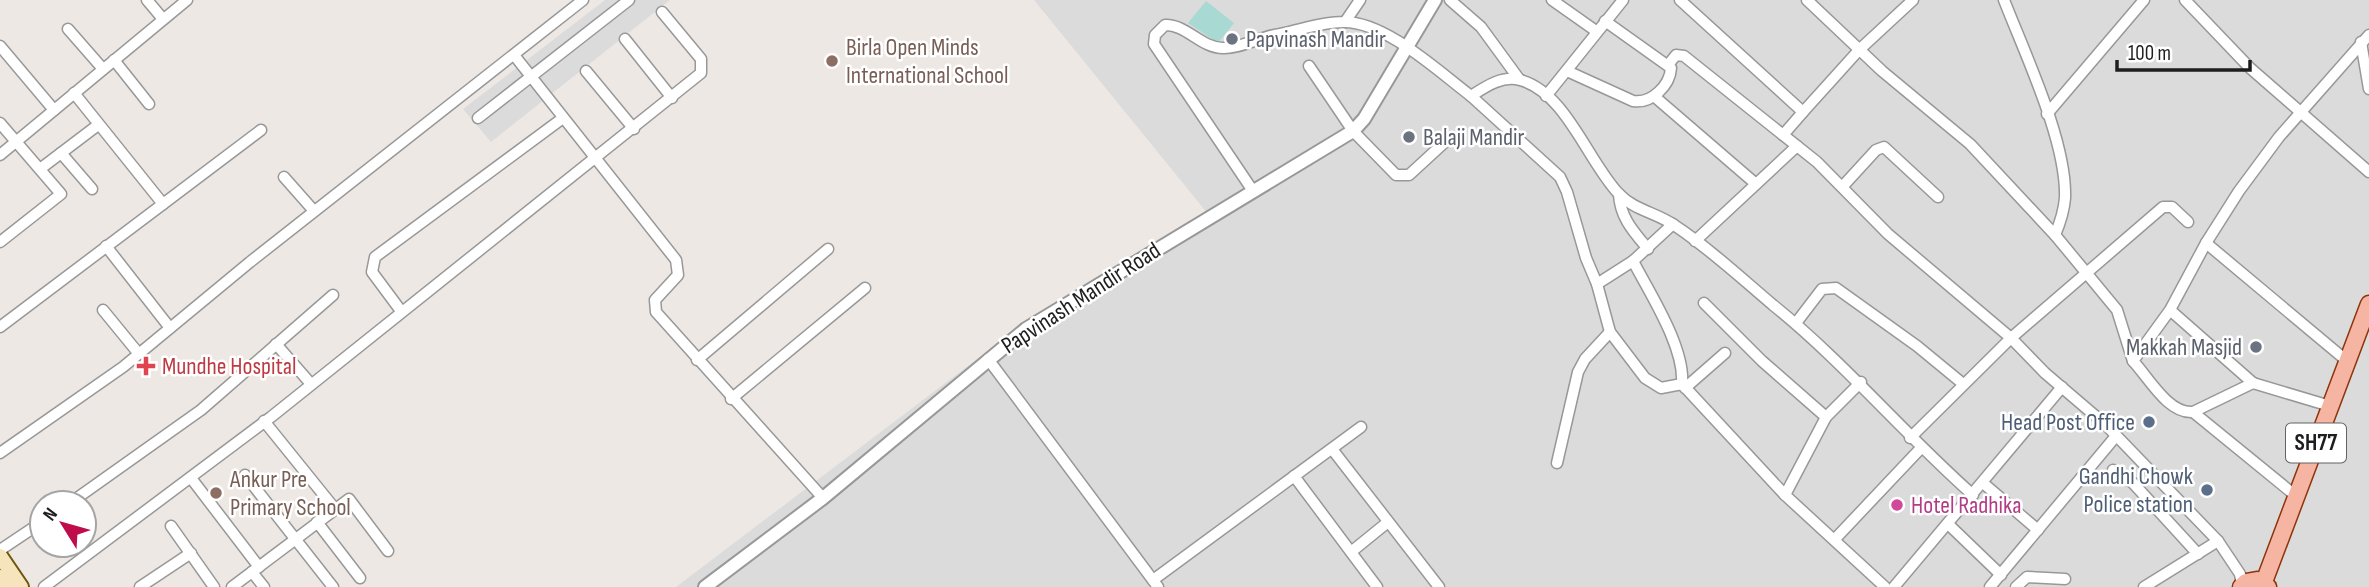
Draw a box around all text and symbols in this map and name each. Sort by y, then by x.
place label: Papvinash Mandir [1246,25,1386,54]
scale bar [2117,28,2250,72]
marker: Papvinash Mandir [1224,31,1240,47]
place label: Birla Open Minds International School [846,33,1009,90]
text: 100 m [2128,41,2171,66]
marker: Birla Open Minds International School [824,53,840,69]
place label: Balaji Mandir [1423,123,1525,152]
marker: Balaji Mandir [1401,129,1417,145]
street label: Papvinash Mandir Road [996,236,1166,360]
place label: Makkah Masjid [2126,333,2242,362]
marker: Makkah Masjid [2248,339,2264,355]
place label: Mundhe Hospital [162,352,296,381]
marker: Mundhe Hospital [136,356,156,376]
place label: Head Post Office [2001,408,2135,437]
marker: Head Post Office [2141,414,2157,430]
road number: SH77 [2286,424,2346,462]
place label: Gandhi Chowk Police station [2079,462,2193,519]
place label: Ankur Pre Primary School [229,465,351,522]
marker: Gandhi Chowk Police station [2199,482,2215,498]
marker: Ankur Pre Primary School [208,485,224,501]
north arrow [28,489,98,559]
place label: Hotel Radhika [1911,491,2021,520]
marker: Hotel Radhika [1889,497,1905,513]
text: N [38,504,63,526]

